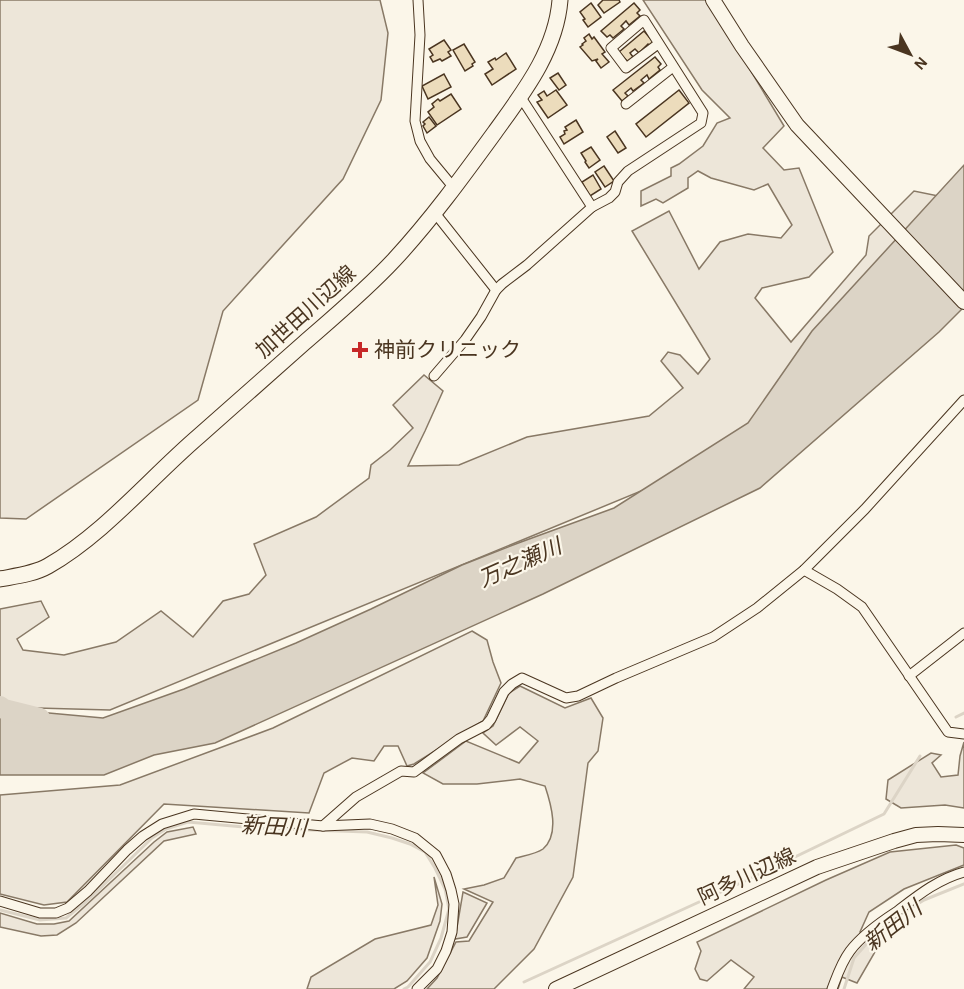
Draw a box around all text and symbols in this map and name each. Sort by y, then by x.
north arrow [880,24,940,84]
text: N [911,54,930,73]
street label: 加世田川辺線 [251,261,360,362]
place label: 神前クリニック [374,339,521,361]
marker: 神前クリニック [351,341,369,359]
water label: 万之瀬川 [475,533,566,591]
water label: 新田川 [240,813,310,840]
street label: 阿多川辺線 [695,844,799,909]
water label: 新田川 [860,895,927,955]

